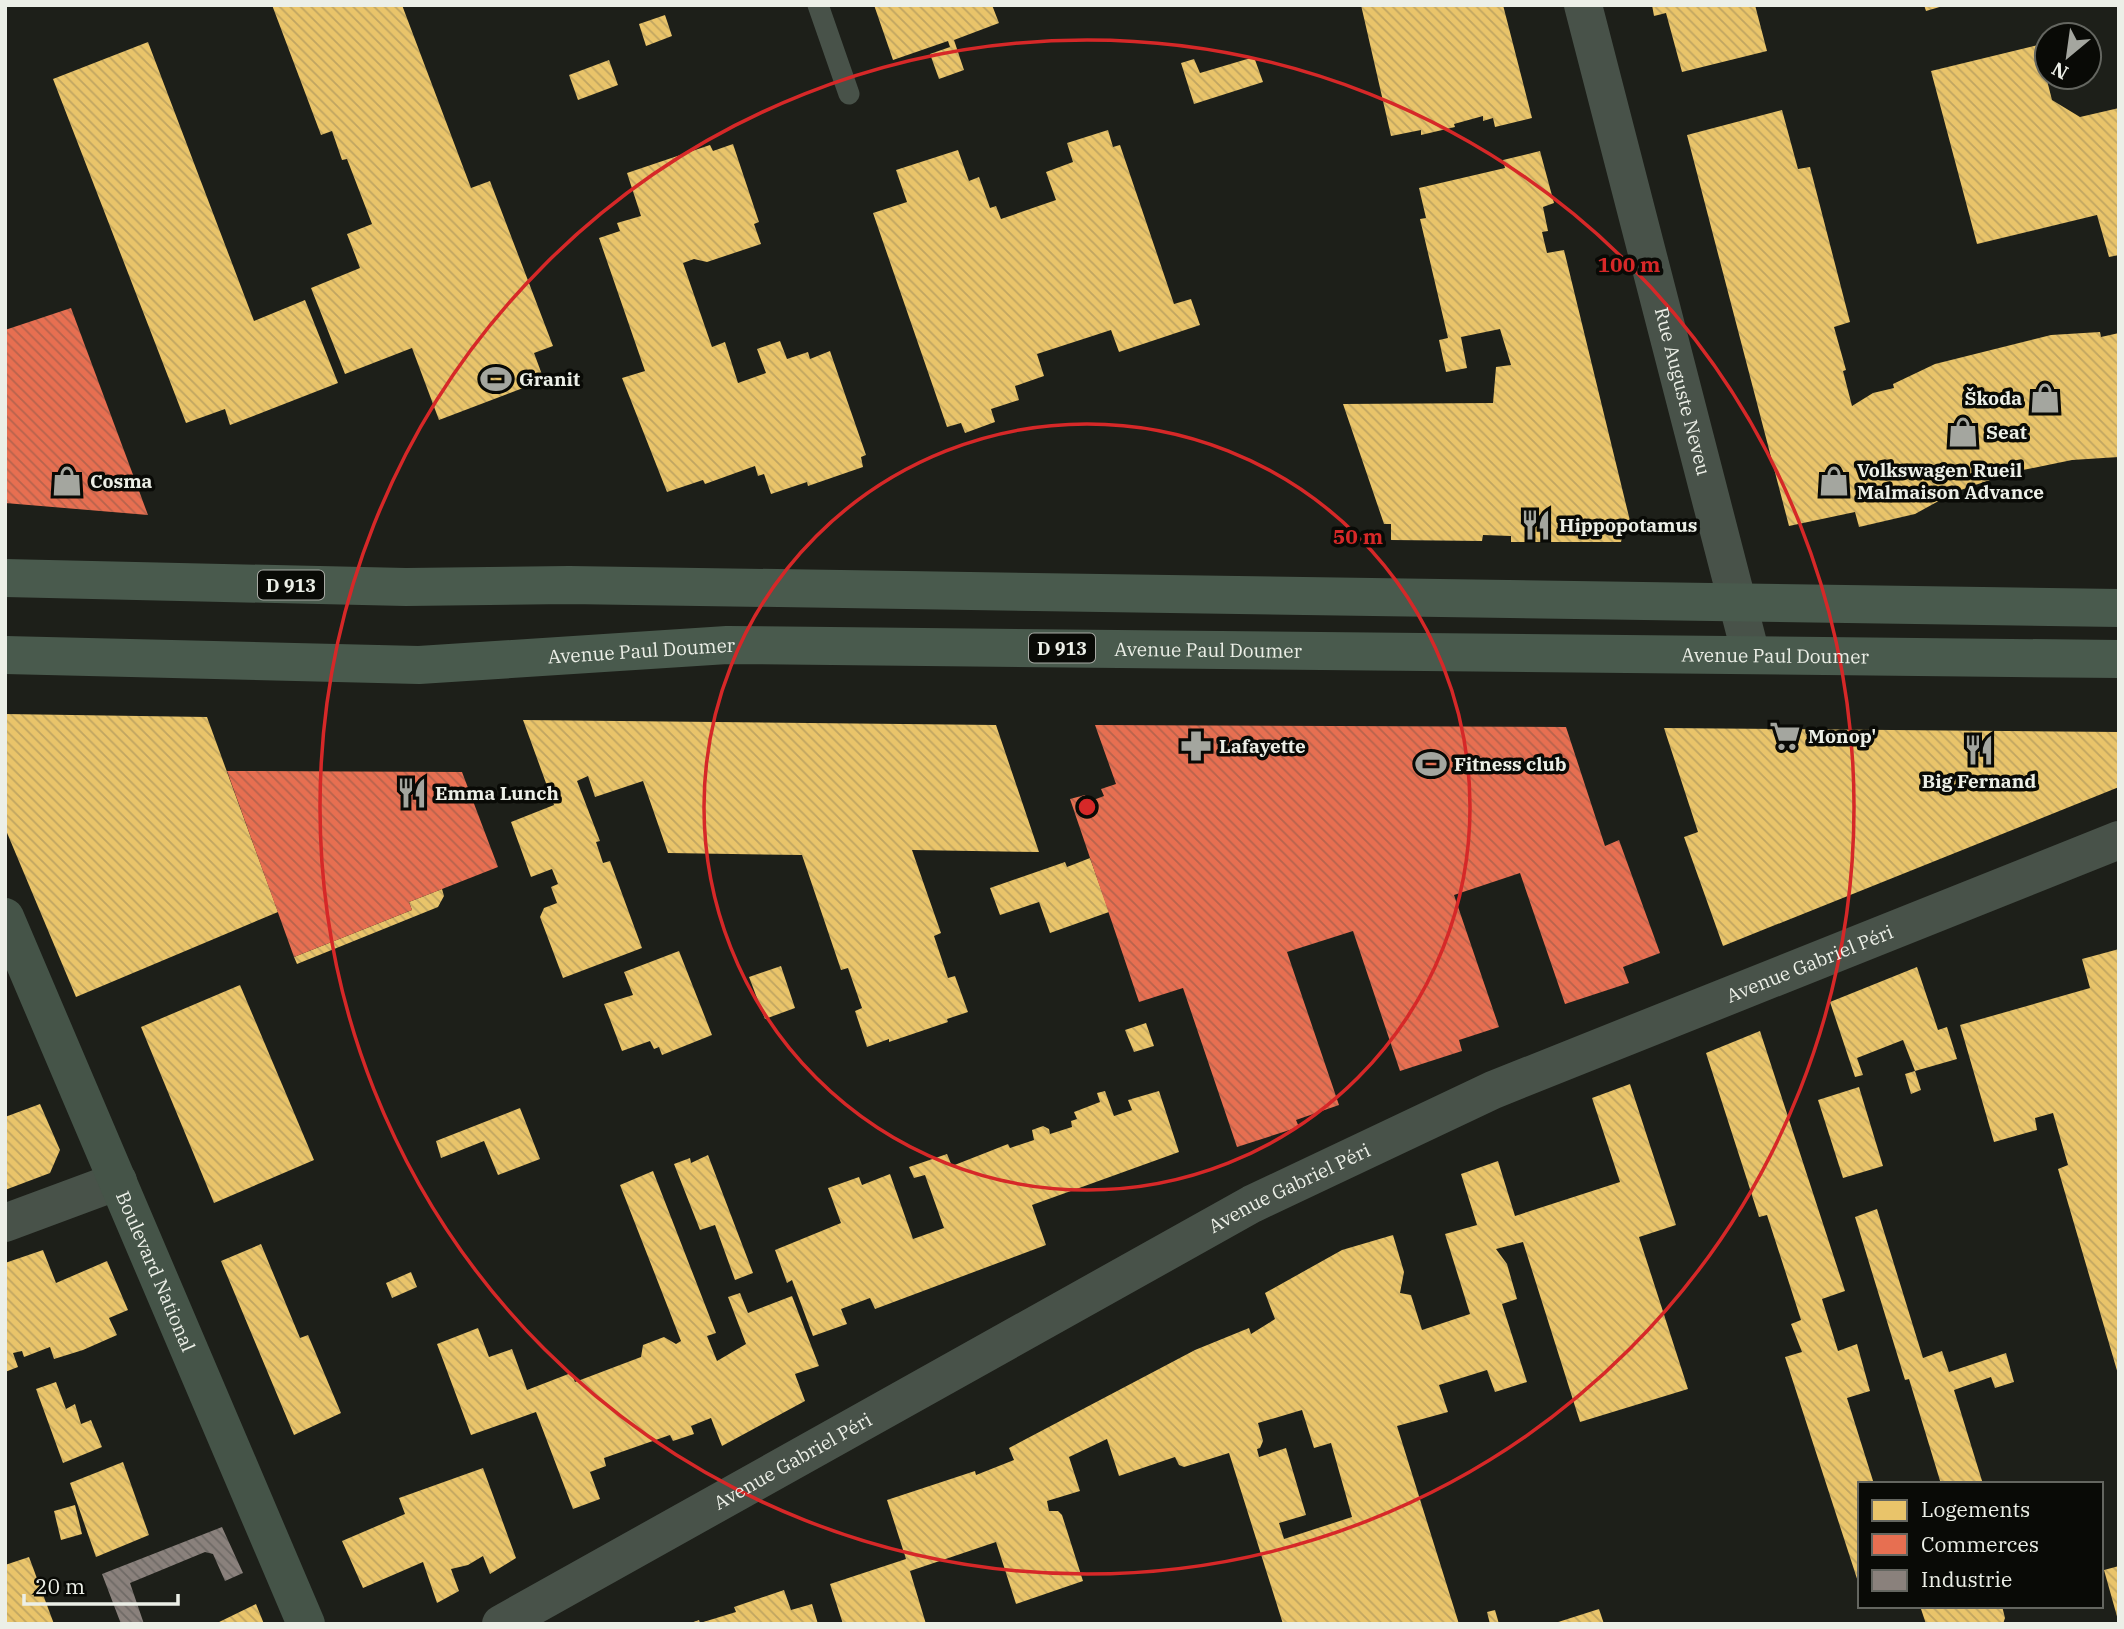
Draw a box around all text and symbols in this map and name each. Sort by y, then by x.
north arrow [2033,21,2103,91]
text: N [2047,57,2072,85]
text: 100 m [1597,250,1661,278]
street label: Rue Auguste Neveu [1650,305,1716,478]
sports icon: Granit [479,362,513,396]
place label: Granit [519,367,580,391]
shop icon: Škoda [2028,381,2062,415]
place label: Škoda [1964,386,2022,410]
shop icon: Seat [1946,415,1980,449]
place label: Seat [1986,420,2027,444]
place label: Volkswagen Rueil Malmaison Advance [1857,458,2044,504]
shop icon: Cosma [50,464,84,498]
shop icon: Volkswagen Rueil Malmaison Advance [1817,464,1851,498]
place label: Cosma [90,469,153,493]
restaurant icon: Hippopotamus [1519,508,1553,542]
place label: Hippopotamus [1559,513,1698,537]
text: 50 m [1333,522,1383,550]
road number: D 913 [258,570,324,600]
street label: Avenue Paul Doumer [547,633,736,669]
road number: D 913 [1029,634,1095,662]
street label: Avenue Paul Doumer [1114,637,1303,663]
street label: Avenue Paul Doumer [1681,643,1870,668]
supermarket icon: Monop' [1768,719,1802,753]
place label: Monop' [1808,724,1876,748]
pharmacy icon: Lafayette [1179,729,1213,763]
restaurant icon: Big Fernand [1962,733,1996,767]
place label: Lafayette [1219,734,1306,758]
sports icon: Fitness club [1414,747,1448,781]
place label: Fitness club [1454,752,1567,776]
place label: Big Fernand [1922,769,2036,793]
restaurant icon: Emma Lunch [395,776,429,810]
place label: Emma Lunch [435,781,559,805]
centre of rings [1075,795,1099,819]
street label: Avenue Gabriel Péri [1723,919,1897,1008]
street label: Avenue Gabriel Péri [1204,1138,1374,1238]
street label: Boulevard National [111,1187,201,1355]
street label: Avenue Gabriel Péri [709,1407,876,1515]
legend [1858,1482,2103,1608]
text: Logements [1921,1495,2030,1523]
text: Commerces [1921,1530,2039,1558]
scale bar [24,1562,178,1606]
text: Industrie [1921,1565,2012,1593]
text: 20 m [35,1572,85,1600]

